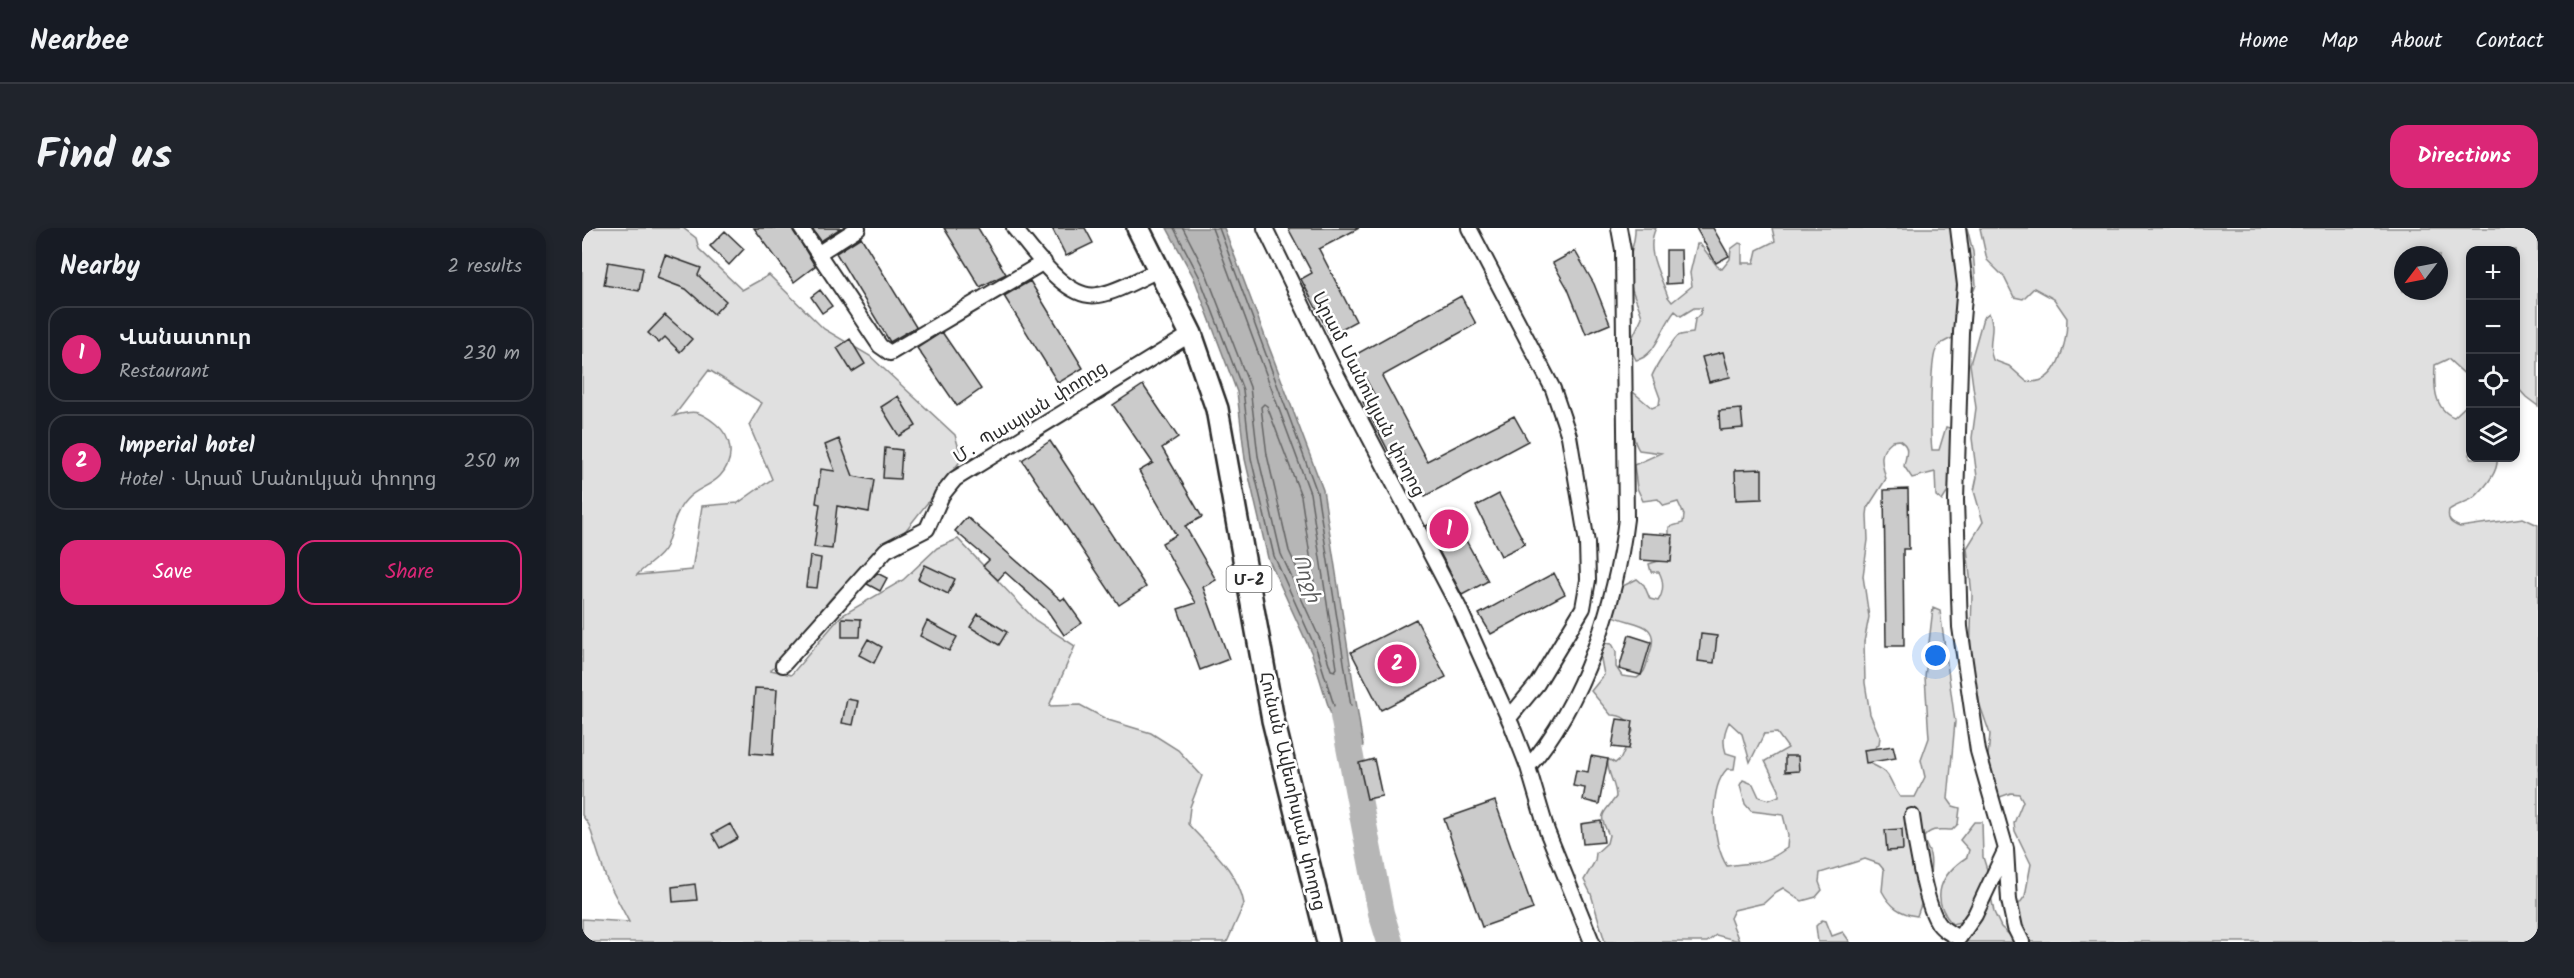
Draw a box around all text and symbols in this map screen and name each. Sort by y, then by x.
text: Nearbee [30,19,129,64]
text: Home [2239,25,2288,58]
text: Map [2321,25,2358,58]
text: About [2391,25,2442,58]
text: Contact [2475,25,2544,58]
text: Find us [36,123,172,190]
button: Directions [2390,125,2538,188]
text: Nearby [60,246,140,288]
north arrow [2394,246,2448,300]
map controls [2466,246,2520,462]
button: + [2466,246,2520,300]
text: 2 results [447,251,522,283]
street label: Արամ Մանուկյան փողոց [1303,287,1432,503]
button: − [2466,300,2520,354]
text: Վանատուր [119,321,252,356]
text: 1 [78,338,85,370]
text: 230 m [463,338,520,370]
street label: Մ․ Պապյան փողոց [948,354,1113,472]
button: locate [2466,354,2520,408]
text: Restaurant [119,356,209,388]
button: layers [2466,408,2520,462]
text: Imperial hotel [119,429,255,464]
text: 2 [76,446,87,478]
text: 250 m [464,446,520,478]
text: Hotel · Արամ Մանուկյան փողոց [119,464,436,496]
pin: 1 [1430,506,1468,552]
button: Save [60,540,285,605]
button: Share [297,540,522,605]
water label: Ողջի [1284,550,1329,608]
road number: Մ-2 [1226,566,1272,592]
your location [1921,641,1950,670]
pin: 2 [1378,642,1416,686]
street label: Հունան Ավետիսյան փողոց [1250,669,1333,914]

